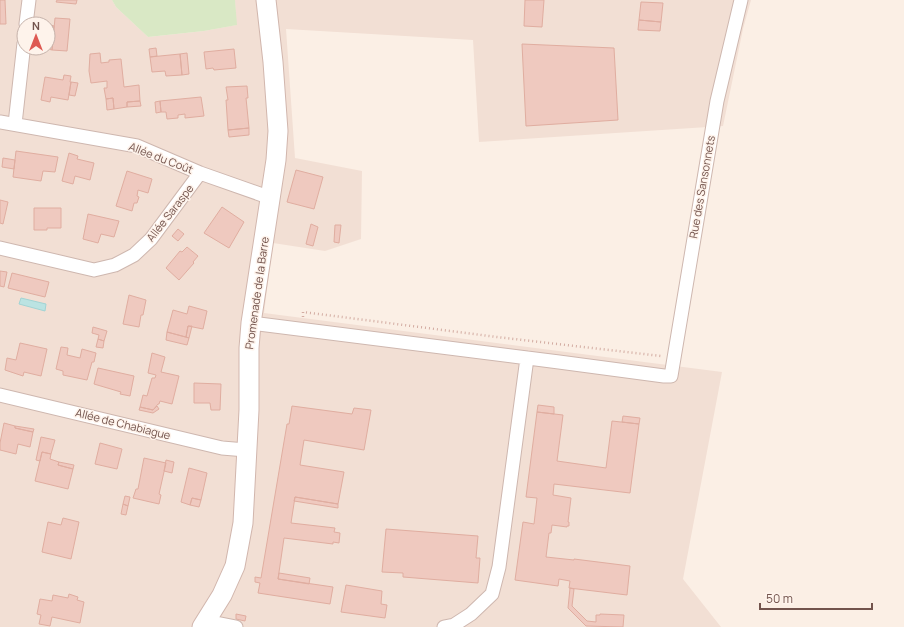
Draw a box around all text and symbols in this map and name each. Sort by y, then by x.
north arrow [16,16,56,56]
text: N [32,18,40,33]
street label: Rue des Sansonnets [685,134,718,240]
street label: Allée du Coût [127,138,195,177]
street label: Allée Saraspe [143,181,197,244]
street label: Promenade de la Barre [241,235,272,350]
street label: Allée de Chabiague [74,404,173,443]
scale bar [760,585,872,611]
text: 50 m [766,590,793,607]

